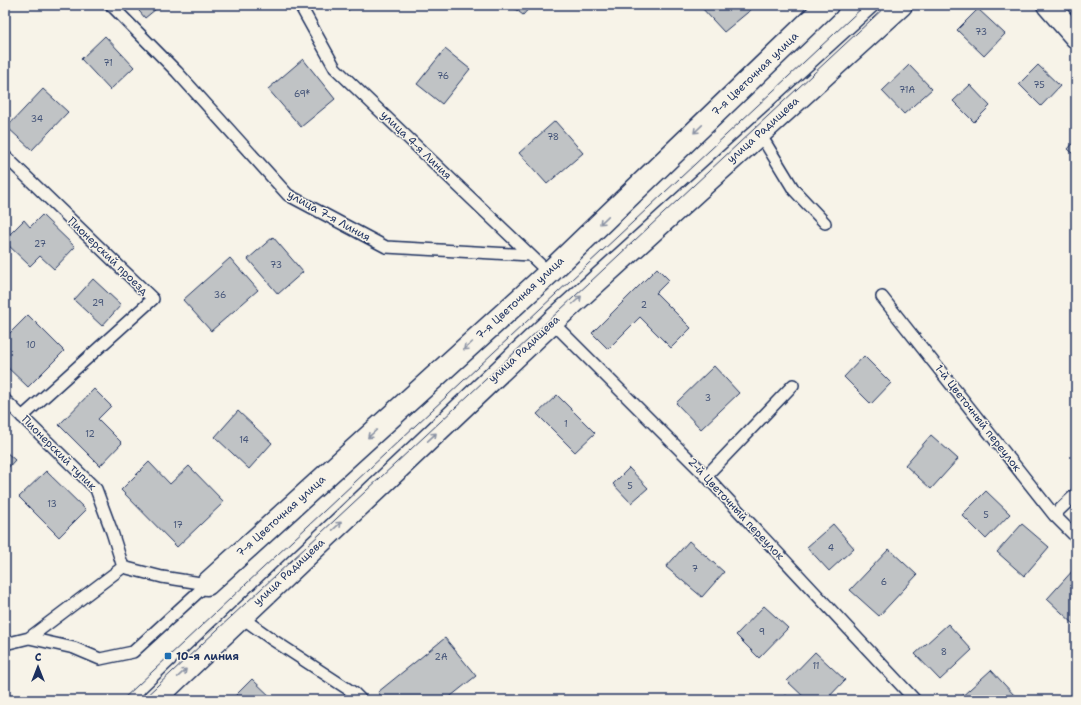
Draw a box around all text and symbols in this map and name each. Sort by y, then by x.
house number: 73 [975,26,987,38]
street label: 7-я Цветочная улица [708,28,802,119]
house number: 71 [103,57,113,69]
house number: 76 [437,70,449,82]
house number: 75 [1033,79,1045,91]
house number: 71А [899,84,916,96]
house number: 69* [294,88,311,100]
street label: улица Радищева [724,93,802,167]
street label: улица 4-я Линия [377,107,455,183]
house number: 34 [31,113,43,125]
one-way arrow [693,124,703,134]
house number: 78 [547,131,559,143]
street label: улица 7-я Линия [285,187,373,245]
street label: Пионерский проезд [64,214,152,298]
one-way arrow [599,215,609,224]
house number: 27 [34,238,46,250]
street label: 7-я Цветочная улица [473,253,567,343]
house number: 73 [270,259,282,271]
house number: 36 [214,289,226,301]
one-way arrow [572,295,582,304]
house number: 29 [92,297,104,309]
house number: 2 [641,299,647,311]
street label: улица Радищева [485,312,563,386]
house number: 10 [26,339,36,351]
one-way arrow [463,342,473,351]
street label: 1-й Цветочный переулок [931,361,1025,475]
house number: 3 [705,392,711,404]
street label: Пионерский тупик [18,412,100,494]
house number: 1 [564,418,568,430]
house number: 12 [85,428,95,440]
one-way arrow [367,429,377,439]
one-way arrow [427,432,437,441]
house number: 14 [239,434,249,446]
street label: 2-й Цветочный переулок [685,455,788,563]
street label: 7-я Цветочная улица [233,472,329,560]
house number: 5 [627,480,633,492]
house number: 13 [47,498,57,510]
house number: 5 [983,509,989,521]
house number: 17 [173,519,183,531]
one-way arrow [332,521,342,531]
street label: улица Радищева [250,535,328,609]
house number: 4 [828,542,834,554]
house number: 7 [692,563,698,575]
house number: 6 [881,576,887,588]
house number: 9 [759,626,765,638]
house number: 8 [941,646,947,658]
north arrow [18,647,58,687]
place label: 10-я линия [176,649,239,664]
text: С [35,650,42,665]
marker: 10-я линия [163,651,173,661]
house number: 2А [435,651,448,663]
house number: 11 [812,660,820,672]
one-way arrow [177,668,187,678]

